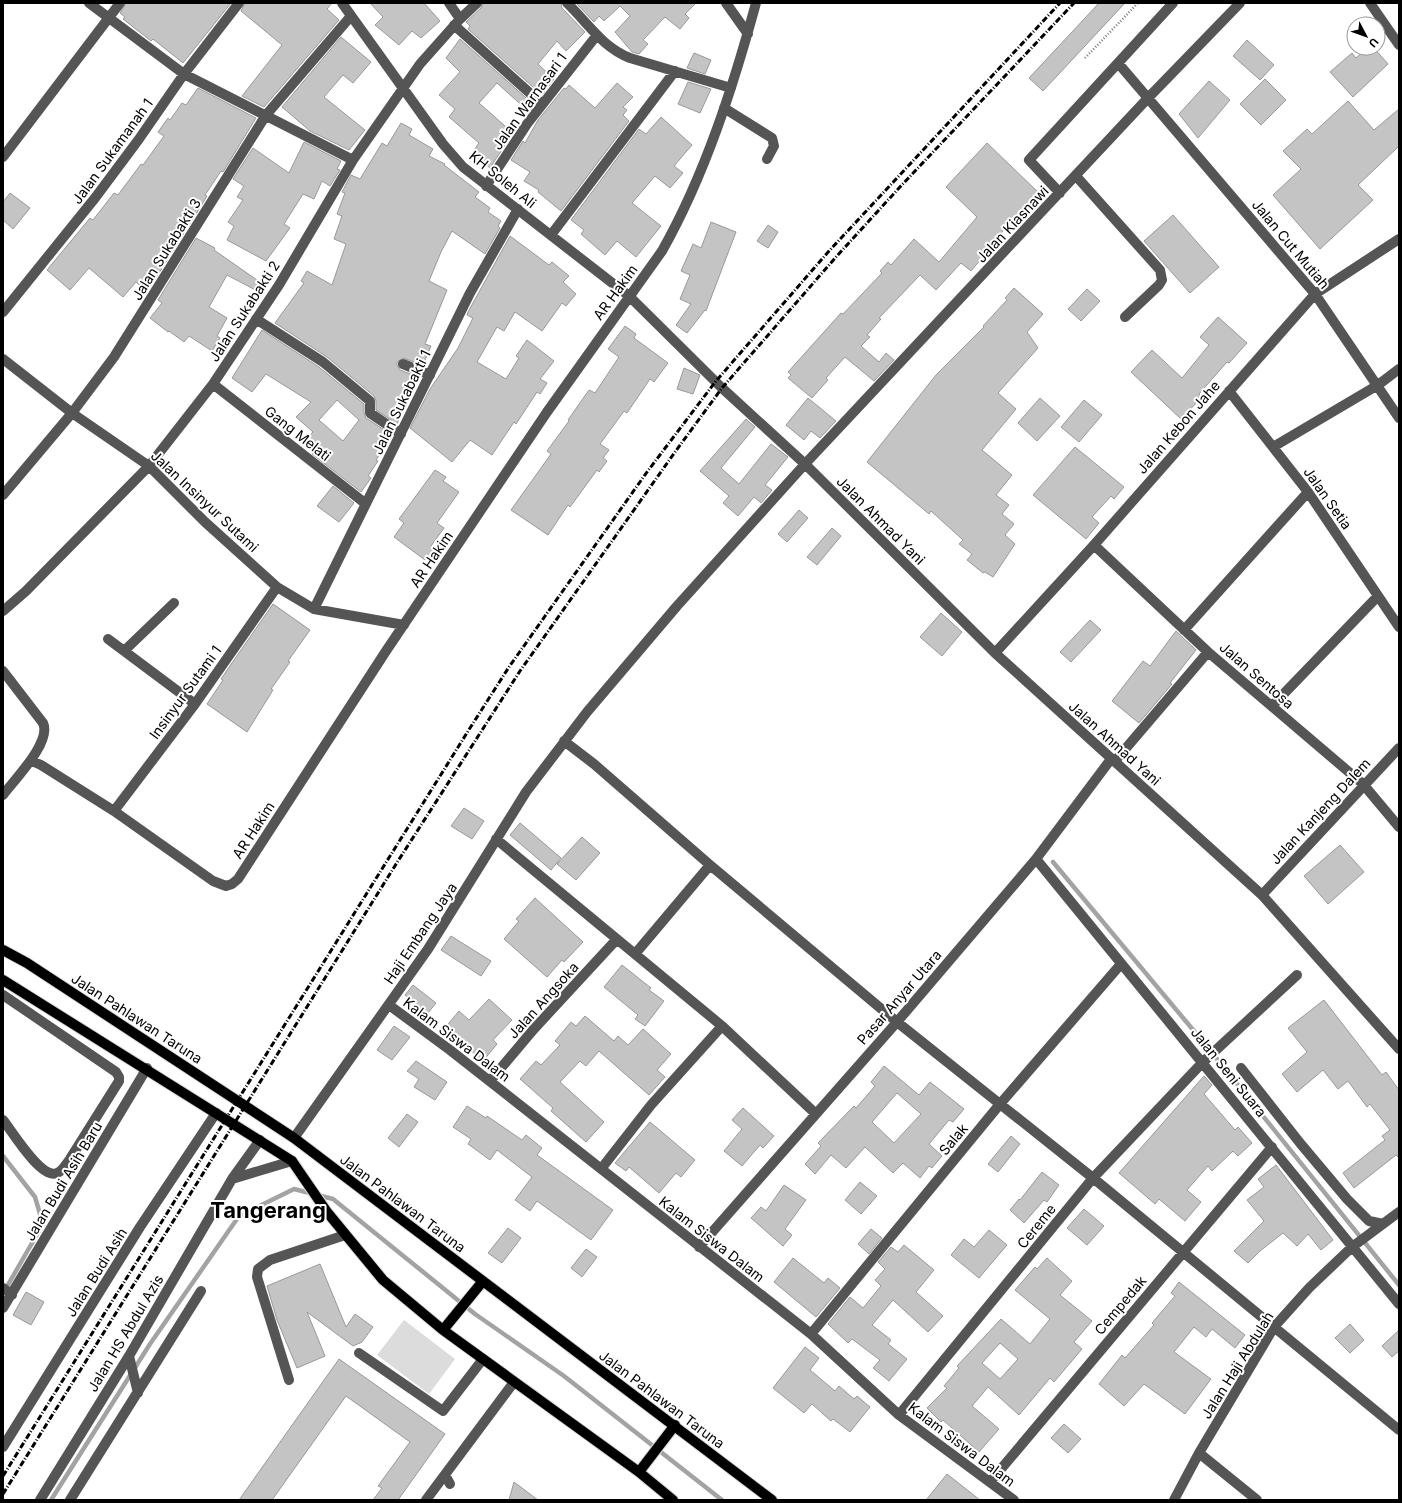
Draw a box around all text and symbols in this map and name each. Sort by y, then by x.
north arrow [1346,16,1386,56]
text: U [1366,35,1381,50]
street label: Jalan Warnasari 1 [488,49,570,153]
street label: Jalan Sukamanah 1 [68,95,156,207]
street label: KH Soleh Ali [466,147,540,211]
street label: Jalan Kiasnawi [972,182,1052,266]
street label: Jalan Sukabakti 3 [128,195,204,303]
street label: Jalan Cut Mutiah [1249,196,1333,292]
street label: Jalan Sukabakti 2 [205,257,283,365]
street label: AR Hakim [589,261,641,323]
street label: Jalan Sukabakti 1 [368,347,434,457]
street label: Jalan Kebon Jahe [1133,377,1223,477]
street label: Gang Melati [262,402,334,464]
street label: Jalan Insinyur Sutami [148,447,262,555]
street label: Jalan Setia [1300,464,1356,532]
street label: Jalan Ahmad Yani [833,472,929,568]
street label: AR Hakim [406,528,456,590]
street label: Jalan Sentosa [1216,638,1298,712]
street label: Insinyur Sutami 1 [145,642,225,742]
street label: Jalan Ahmad Yani [1065,697,1165,789]
street label: Jalan Kanjeng Dalem [1266,754,1374,868]
street label: AR Hakim [228,798,278,862]
street label: Haji Embang Jaya [380,879,460,987]
street label: Pasar Anyar Utara [853,946,945,1048]
street label: Jalan Angsoka [504,958,582,1042]
street label: Jalan Pahlawan Taruna [68,969,206,1067]
street label: Kalam Siswa Dalam [400,993,514,1085]
street label: Jalan Seni Suara [1188,1024,1270,1120]
street label: Jalan Budi Asih Baru [21,1118,105,1244]
street label: Salak [935,1120,971,1158]
street label: Jalan Pahlawan Taruna [337,1150,469,1256]
street label: Kalam Siswa Dalam [656,1193,768,1285]
district label: Tangerang [210,1197,326,1223]
street label: Cereme [1013,1200,1059,1252]
street label: Jalan Budi Asih [62,1225,130,1319]
street label: Jalan HS Abdul Azis [83,1272,167,1394]
street label: Cempedak [1091,1272,1150,1338]
street label: Jalan Haji Abdulah [1197,1308,1277,1422]
street label: Jalan Pahlawan Taruna [596,1346,728,1452]
street label: Kalam Siswa Dalam [905,1398,1019,1490]

